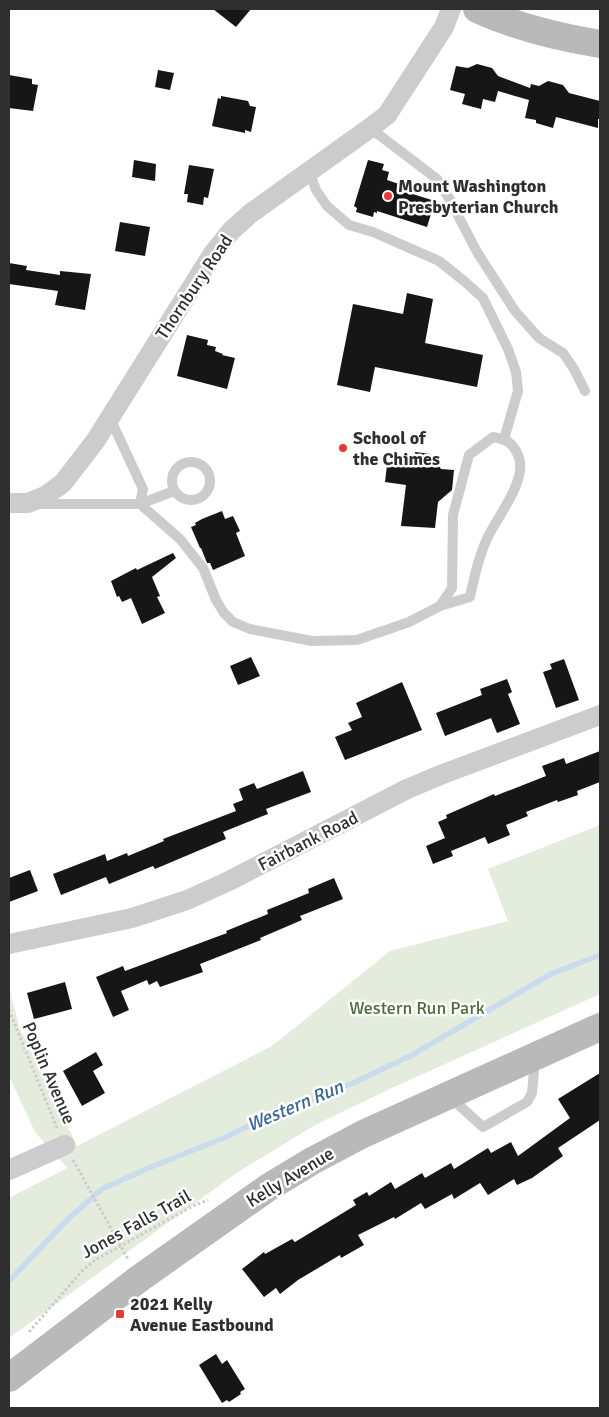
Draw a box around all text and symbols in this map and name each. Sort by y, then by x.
place label: Mount Washington Presbyterian Church [398,175,559,218]
marker: Mount Washington Presbyterian Church [382,190,394,202]
street label: Thornbury Road [151,230,237,344]
place label: School of the Chimes [352,427,440,470]
marker: School of the Chimes [337,442,349,454]
street label: Fairbank Road [254,806,362,876]
park label: Western Run Park [349,997,485,1019]
street label: Poplin Avenue [18,1019,80,1127]
water label: Western Run [243,1075,347,1137]
street label: Kelly Avenue [242,1142,338,1212]
street label: Jones Falls Trail [77,1185,195,1263]
place label: 2021 Kelly Avenue Eastbound [130,1293,274,1336]
marker: 2021 Kelly Avenue Eastbound [114,1308,126,1320]

